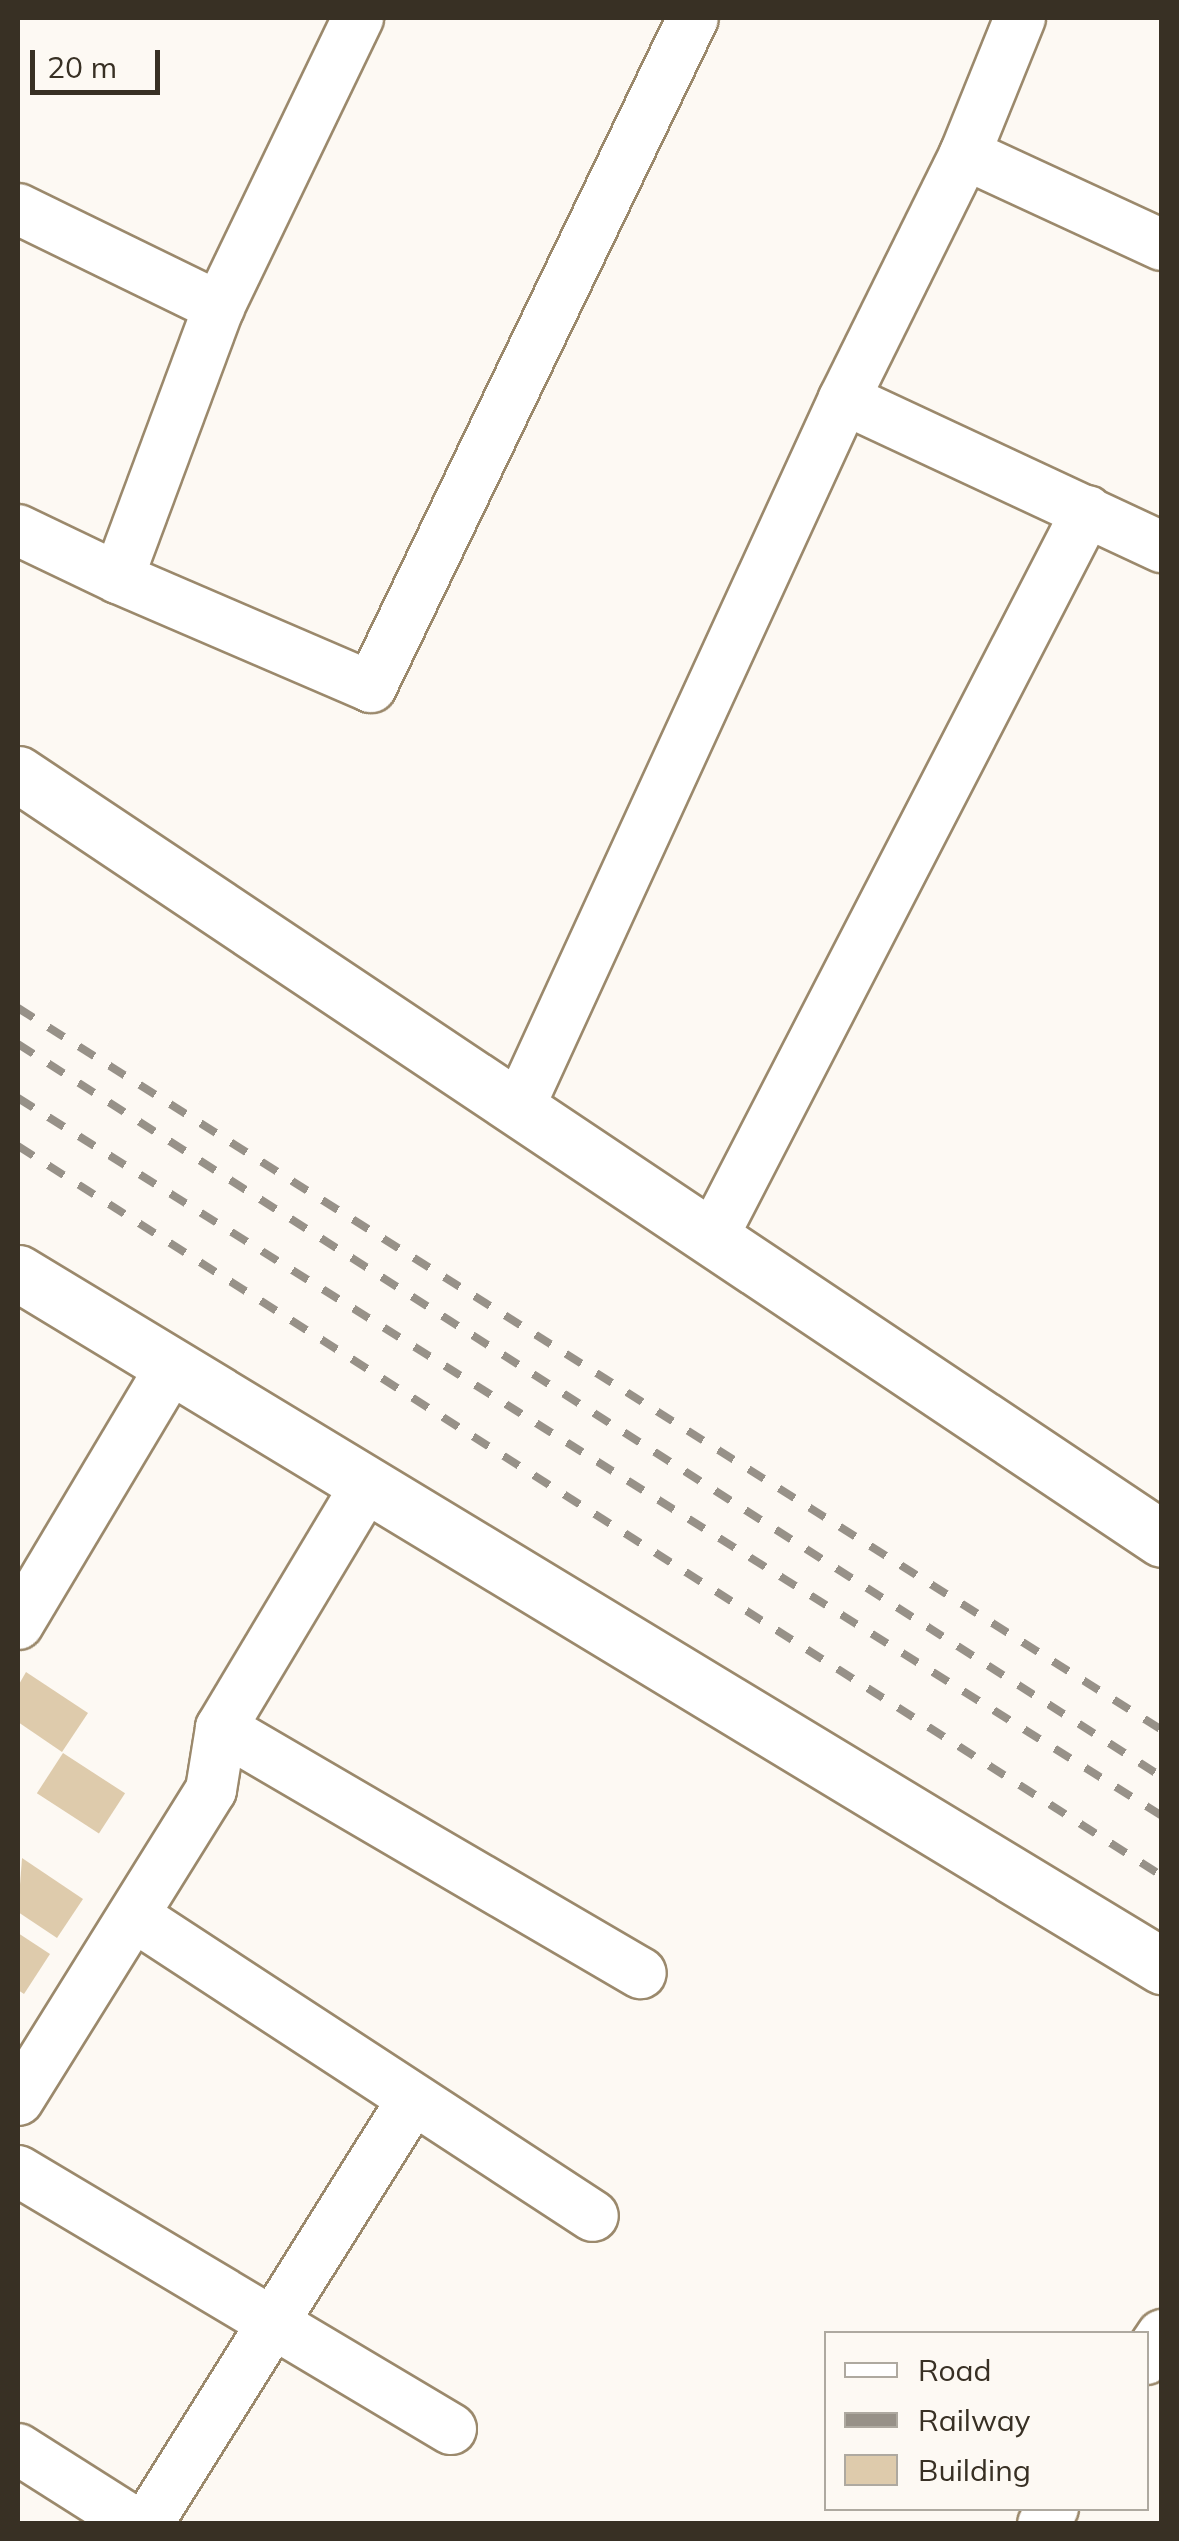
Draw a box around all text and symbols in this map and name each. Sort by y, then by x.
scale bar [35,30,165,92]
text: 20 m [47,48,117,86]
legend [824,2331,1149,2511]
text: Road [918,2351,992,2389]
text: Railway [918,2401,1031,2439]
text: Building [918,2451,1031,2489]

